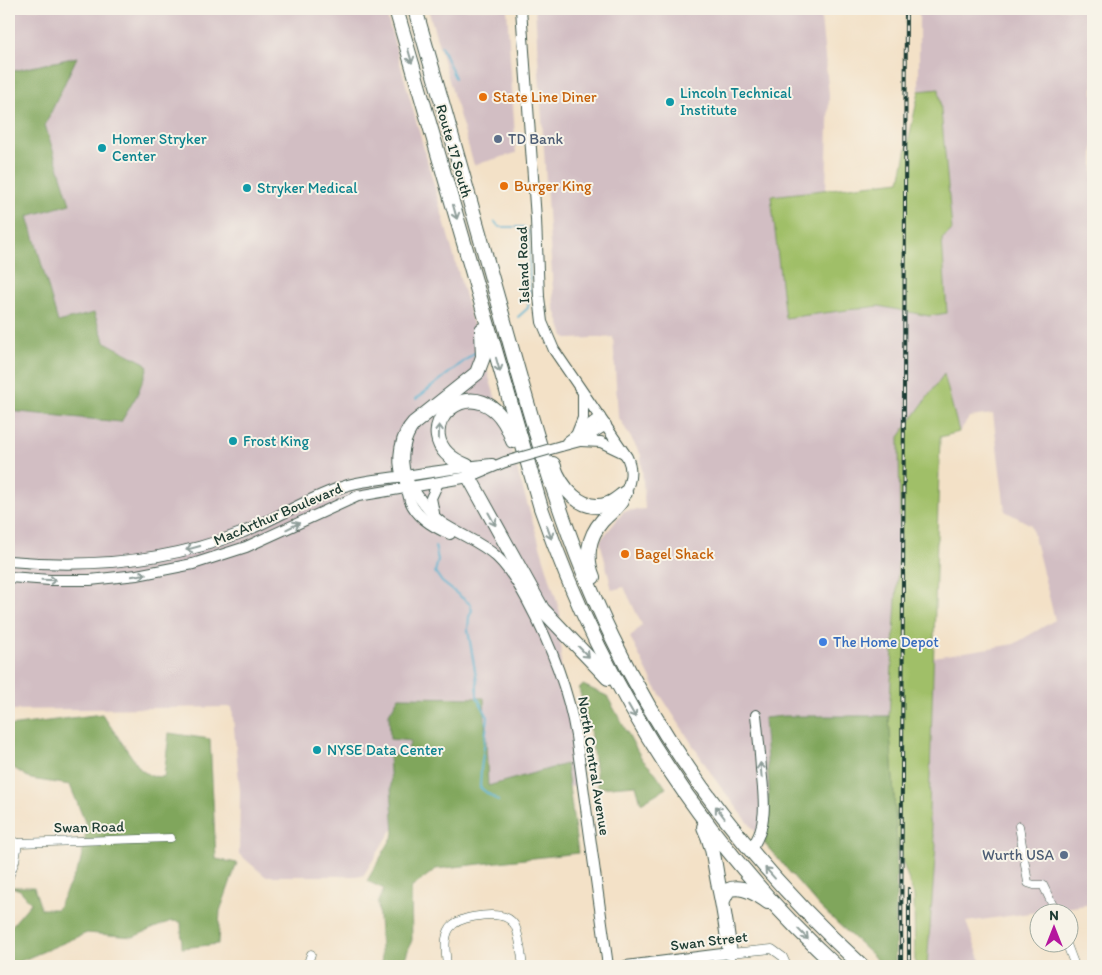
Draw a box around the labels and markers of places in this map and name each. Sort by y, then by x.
place label: Lincoln Technical Institute [680,84,792,119]
place label: State Line Diner [493,88,597,106]
marker: State Line Diner [477,91,489,103]
marker: Lincoln Technical Institute [664,96,676,108]
place label: Homer Stryker Center [112,130,207,165]
place label: TD Bank [508,130,563,148]
marker: TD Bank [492,133,504,145]
marker: Homer Stryker Center [96,142,108,154]
place label: Burger King [514,177,592,195]
place label: Stryker Medical [257,179,358,197]
marker: Burger King [498,180,510,192]
marker: Stryker Medical [241,182,253,194]
place label: Frost King [243,432,310,450]
marker: Frost King [227,435,239,447]
place label: Bagel Shack [635,545,714,563]
marker: Bagel Shack [619,548,631,560]
place label: The Home Depot [833,633,939,651]
marker: The Home Depot [817,636,829,648]
place label: NYSE Data Center [327,741,443,759]
marker: NYSE Data Center [311,744,323,756]
place label: Wurth USA [982,846,1054,864]
marker: Wurth USA [1058,849,1070,861]

